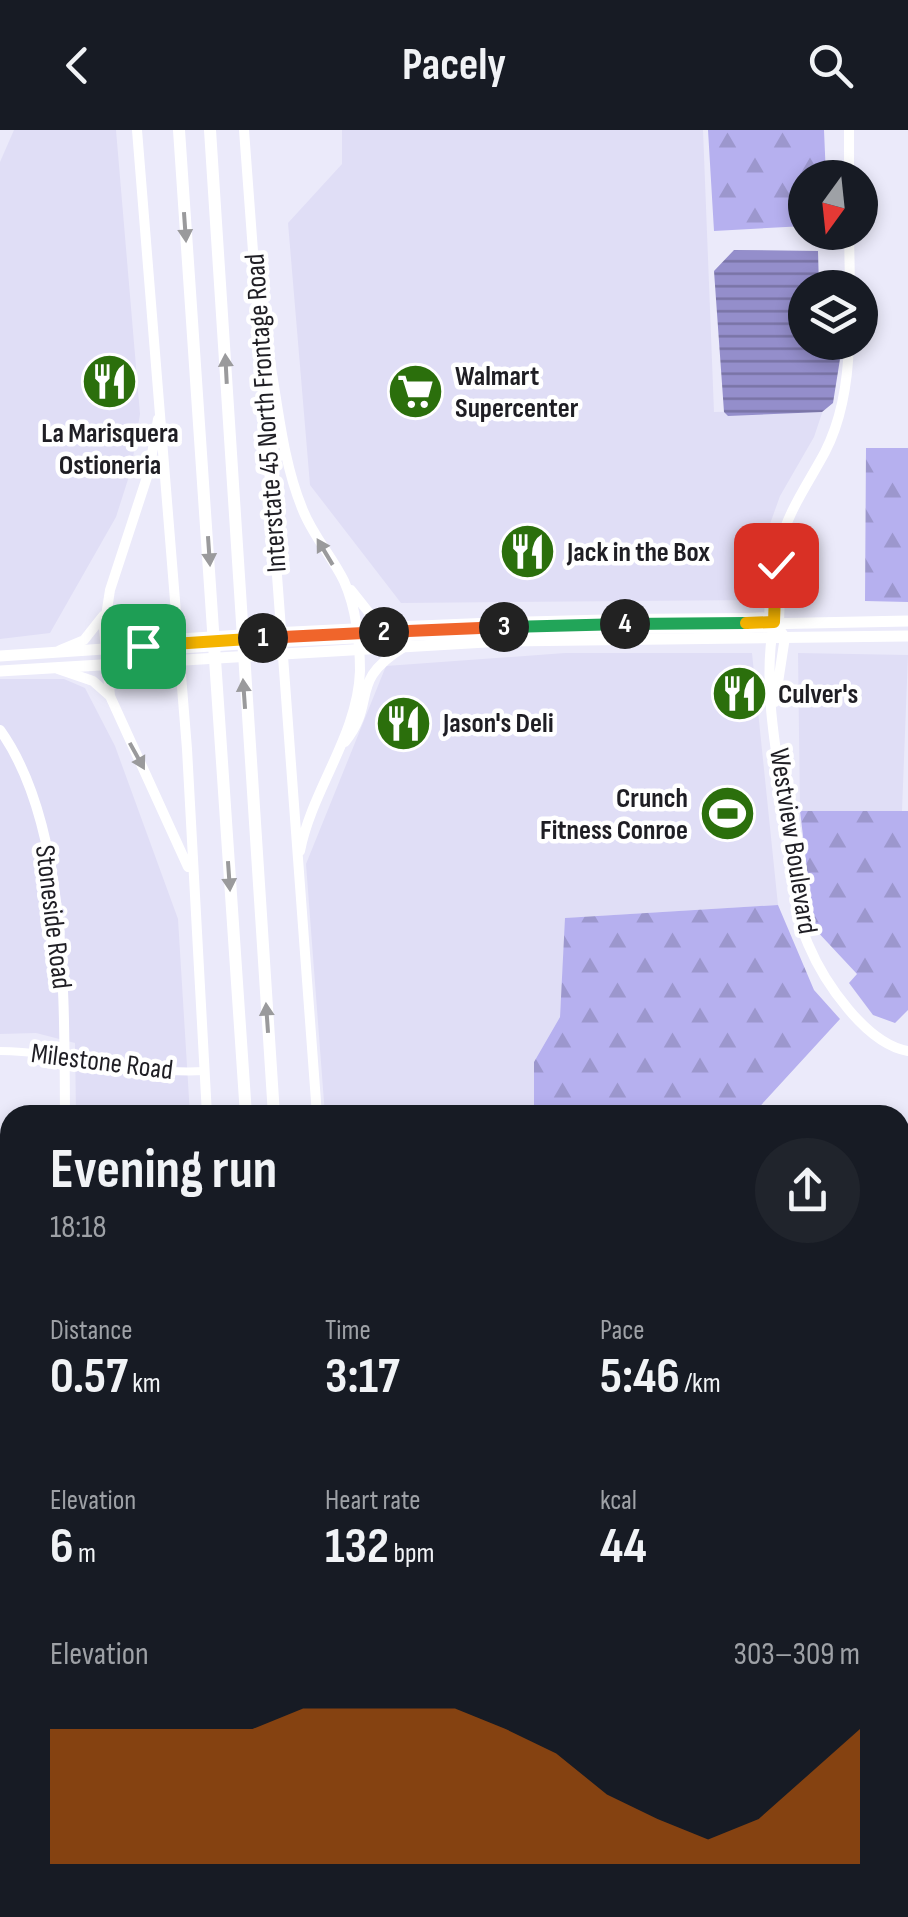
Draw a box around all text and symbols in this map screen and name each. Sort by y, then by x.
icon: back [50,38,105,93]
text: Pacely [402,38,506,93]
icon: search [803,38,858,93]
north arrow [788,160,878,250]
map controls [788,160,878,360]
one-way arrow [178,212,194,244]
street label: Interstate 45 North Frontage Road [238,252,294,574]
button: layers [788,270,878,360]
restaurant icon: La Marisquera Ostioneria [80,352,140,412]
one-way arrow [217,353,233,385]
place label: Walmart Supercenter [455,360,579,425]
supermarket icon: Walmart Supercenter [386,362,446,422]
place label: La Marisquera Ostioneria [41,417,179,482]
restaurant icon: Jack in the Box [498,522,558,582]
pin [734,523,819,608]
one-way arrow [201,536,217,568]
place label: Jack in the Box [566,536,710,569]
one-way arrow [316,538,335,565]
icon: check [749,538,804,593]
pin: 4 [600,599,650,649]
pin: 3 [479,602,529,652]
pin [101,604,186,689]
pin: 2 [359,607,409,657]
text: 4 [618,607,632,640]
text: 3 [498,610,510,643]
pin: 1 [238,613,288,663]
text: 2 [378,615,390,648]
icon: arrive [116,619,171,674]
text: 1 [258,621,268,654]
restaurant icon: Culver's [709,664,769,724]
one-way arrow [236,677,252,709]
place label: Culver's [778,678,858,711]
restaurant icon: Jason's Deli [374,693,434,753]
place label: Jason's Deli [442,707,554,740]
one-way arrow [127,742,145,770]
street label: Westview Boulevard [762,746,824,936]
place label: Crunch Fitness Conroe [540,782,688,847]
sports icon: Crunch Fitness Conroe [697,784,757,844]
street label: Stoneside Road [28,843,78,991]
one-way arrow [221,860,237,892]
one-way arrow [259,1001,275,1033]
street label: Milestone Road [29,1037,175,1087]
text: Evening run [50,1137,277,1204]
button: share [755,1138,860,1243]
text: 18:18 [50,1208,106,1247]
text: Distance [50,1314,133,1347]
text: Time [325,1314,371,1347]
text: Pace [600,1314,645,1347]
text: 0.57 [50,1347,128,1407]
text: 3:17 [325,1347,400,1407]
text: 5:46 [600,1347,680,1407]
text: km [128,1367,161,1400]
text: /km [680,1367,721,1400]
text: Elevation [50,1484,136,1517]
text: Heart rate [325,1484,421,1517]
text: kcal [600,1484,637,1517]
text: 6 [50,1517,74,1577]
text: 132 [325,1517,389,1577]
text: 44 [600,1517,647,1577]
text: m [74,1537,96,1570]
text: bpm [389,1537,435,1570]
text: Elevation [50,1635,149,1674]
text: 303–309 m [734,1635,860,1674]

